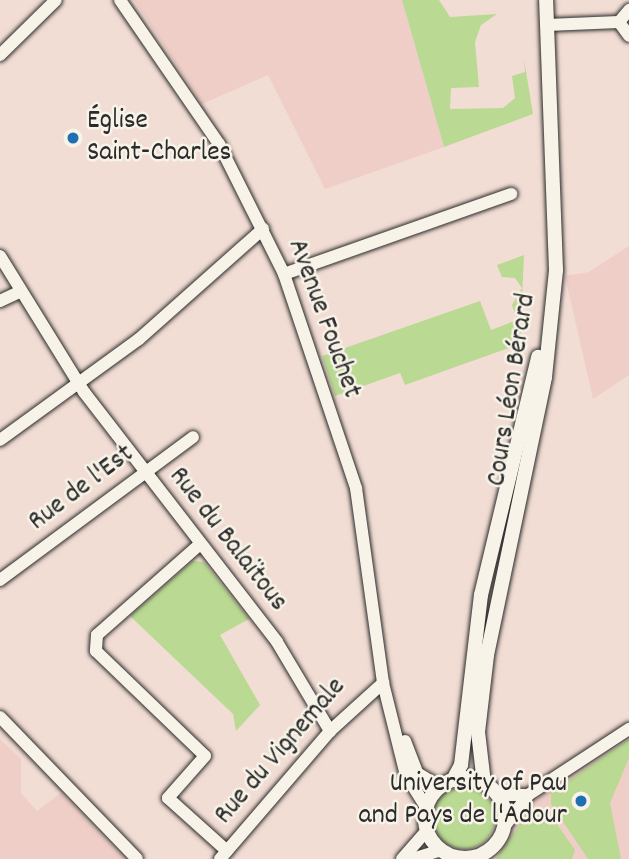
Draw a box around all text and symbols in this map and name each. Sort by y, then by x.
place label: Église Saint-Charles [87,105,231,171]
marker: Église Saint-Charles [65,130,81,146]
street label: Avenue Fouchet [279,235,367,403]
street label: Cours Léon Bérard [481,291,545,489]
street label: Rue de l'Est [23,438,141,540]
street label: Rue du Balaïtous [160,461,294,619]
street label: Rue du Vignemale [208,672,354,832]
place label: University of Pau and Pays de l'Adour [359,768,567,834]
marker: University of Pau and Pays de l'Adour [573,793,589,809]

